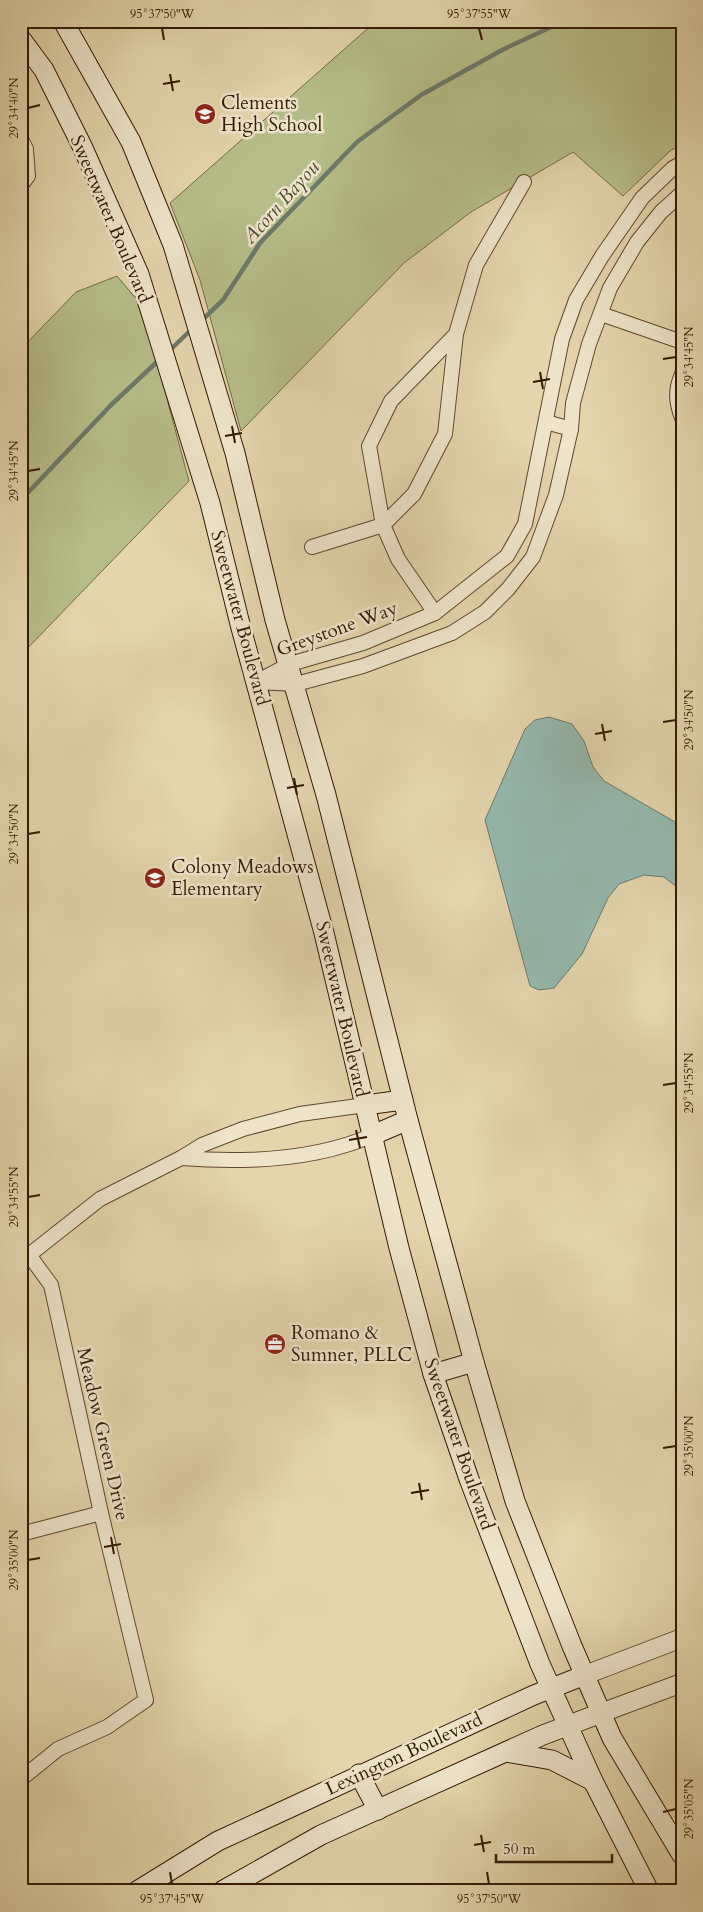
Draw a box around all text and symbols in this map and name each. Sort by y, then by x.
text: 95°37'50"W [130,6,195,22]
text: 95°37'55"W [447,6,512,22]
text: 29°34'40"N [6,77,22,138]
place label: Clements High School [221,90,323,138]
school or university icon: Clements High School [193,102,217,126]
street label: Sweetwater Boulevard [64,131,158,307]
water label: Acorn Bayou [236,155,326,250]
text: 29°34'45"N [681,326,697,387]
text: 29°34'45"N [6,440,22,501]
street label: Sweetwater Boulevard [204,528,276,708]
street label: Greystone Way [273,595,401,663]
text: 29°34'50"N [681,689,697,750]
text: 29°34'50"N [6,803,22,864]
place label: Colony Meadows Elementary [171,854,314,902]
school or university icon: Colony Meadows Elementary [143,866,167,890]
street label: Sweetwater Boulevard [309,918,375,1100]
text: 29°34'55"N [681,1052,697,1113]
text: 29°34'55"N [6,1166,22,1227]
place label: Romano & Sumner, PLLC [291,1320,412,1368]
office icon: Romano & Sumner, PLLC [263,1332,287,1356]
street label: Meadow Green Drive [70,1345,136,1523]
street label: Sweetwater Boulevard [417,1355,501,1533]
text: 29°35'00"N [681,1415,697,1476]
text: 29°35'00"N [6,1529,22,1590]
street label: Lexington Boulevard [321,1706,487,1802]
text: 29°35'05"N [681,1778,697,1839]
scale bar [496,1832,612,1864]
text: 50 m [503,1839,535,1859]
text: 95°37'45"W [140,1891,205,1907]
text: 95°37'50"W [457,1891,522,1907]

